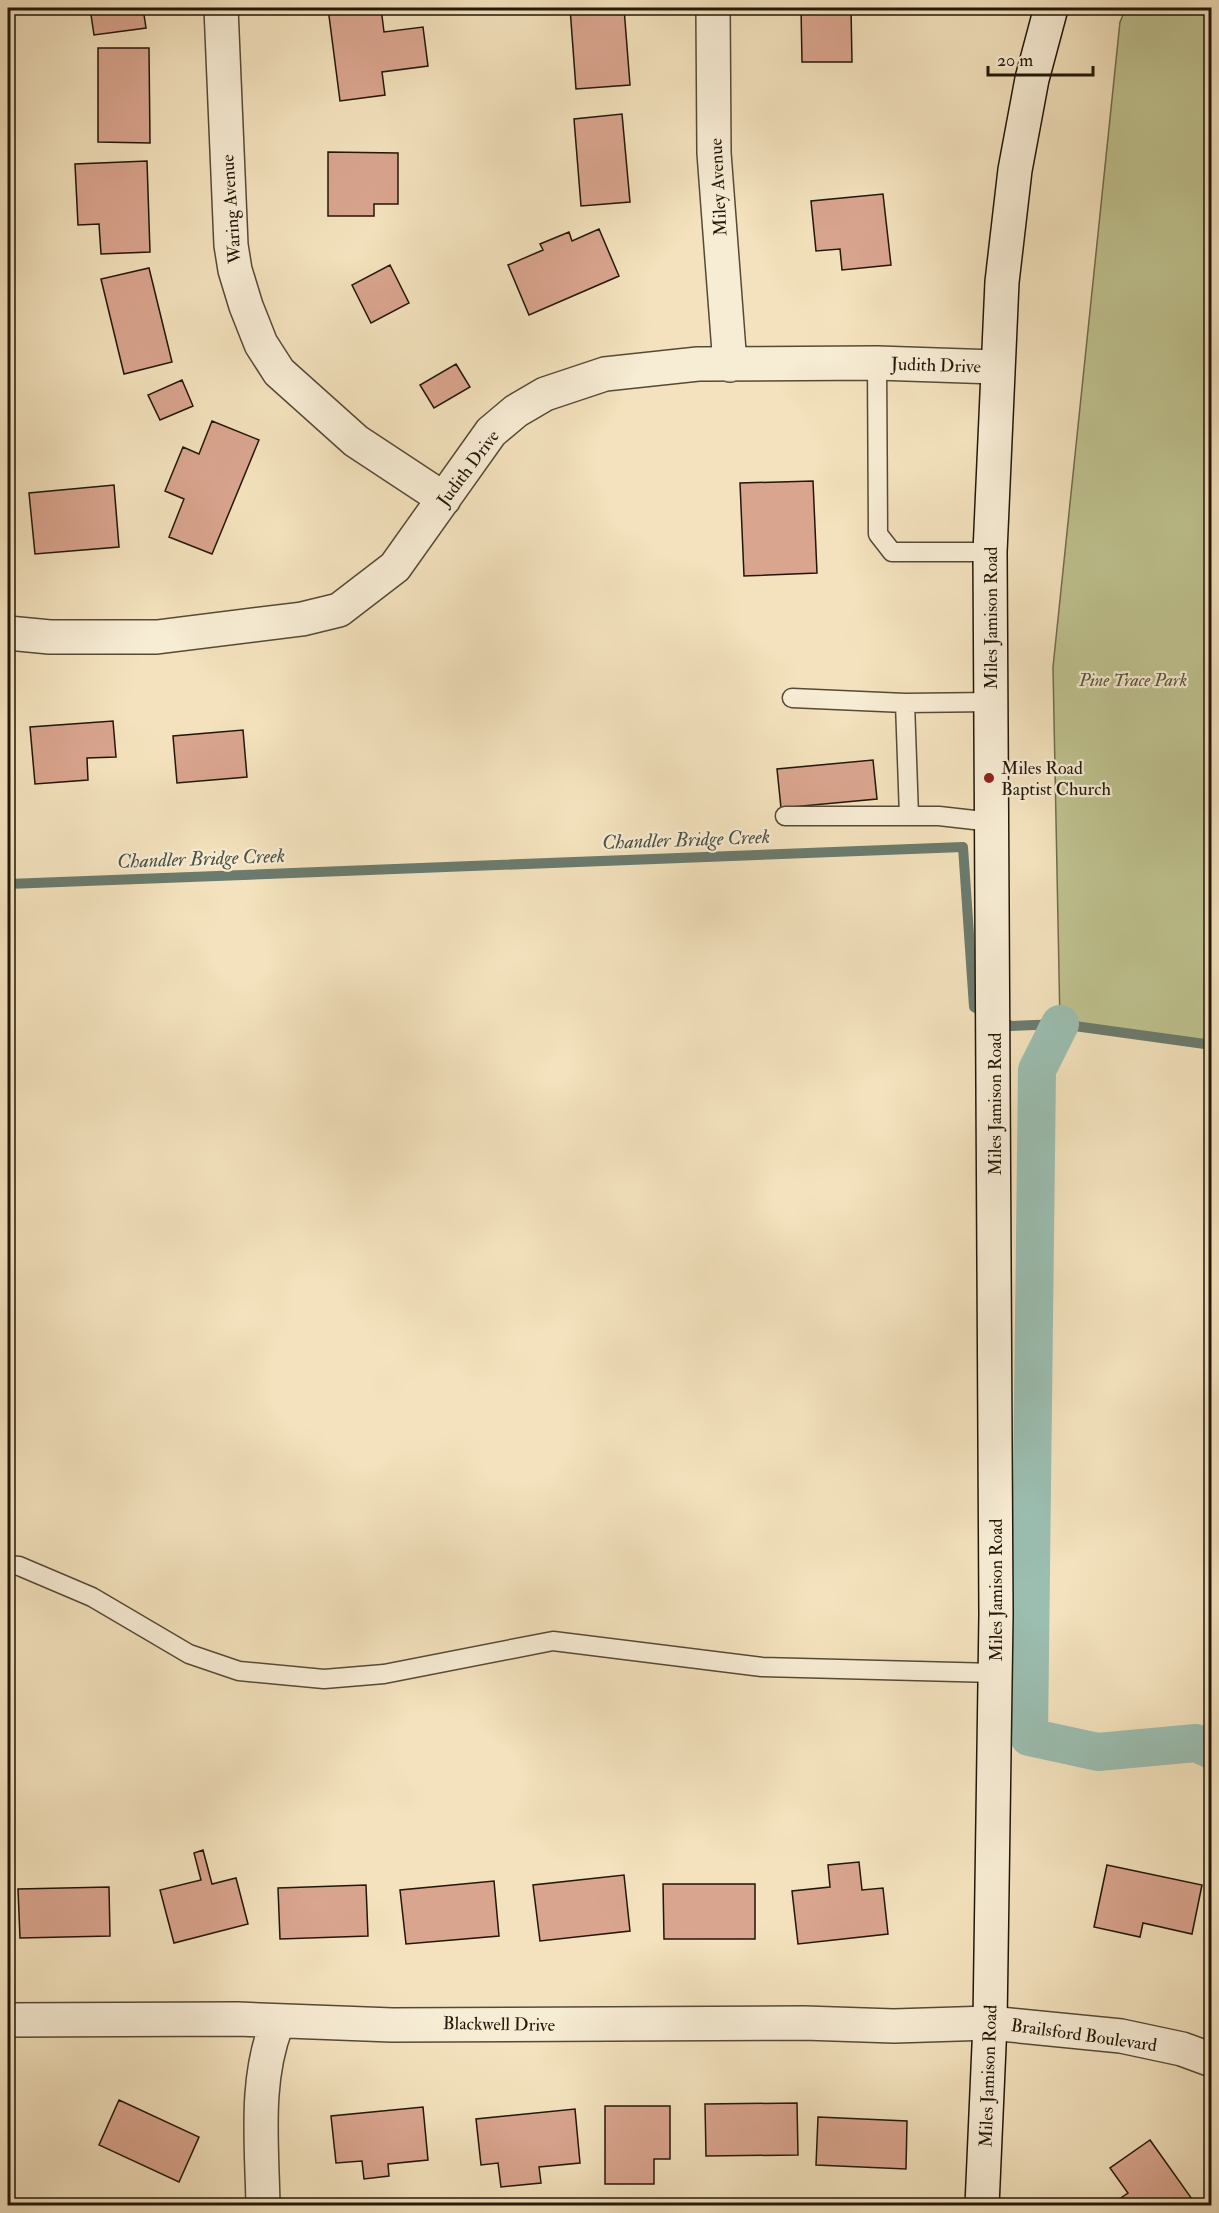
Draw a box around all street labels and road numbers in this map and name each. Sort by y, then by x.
street label: Miley Avenue [704,137,733,237]
street label: Waring Avenue [216,153,247,265]
street label: Judith Drive [890,352,982,379]
street label: Judith Drive [432,425,505,512]
street label: Miles Jamison Road [980,546,1003,689]
street label: Miles Jamison Road [984,1032,1007,1175]
street label: Miles Jamison Road [985,1518,1008,1661]
street label: Miles Jamison Road [975,2004,1002,2148]
street label: Blackwell Drive [443,2012,556,2037]
street label: Brailsford Boulevard [1009,2014,1159,2057]

